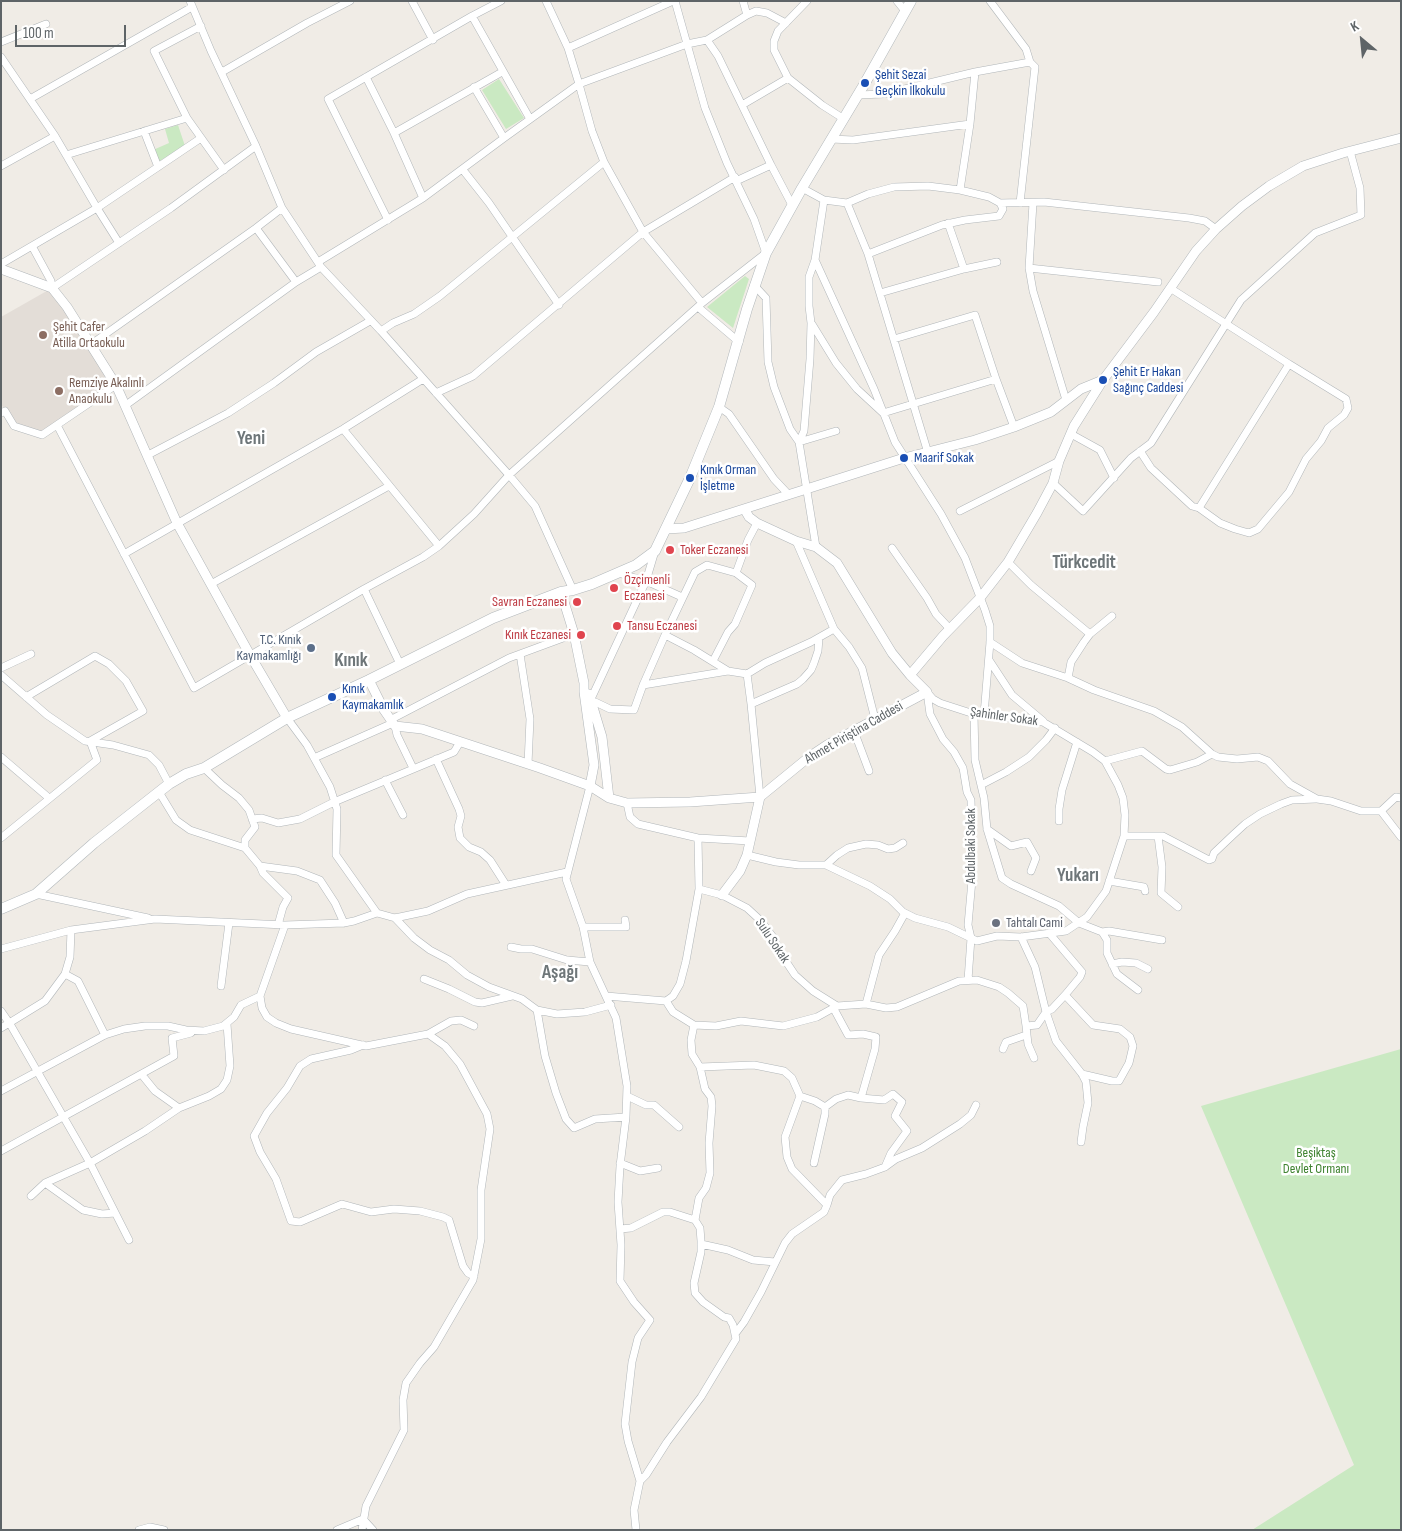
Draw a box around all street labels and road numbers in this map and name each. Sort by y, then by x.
street label: Ahmet Piriştina Caddesi [802,698,906,768]
street label: Şahinler Sokak [969,704,1039,730]
street label: Abdulbaki Sokak [963,808,979,884]
street label: Sulu Sokak [751,915,793,967]

